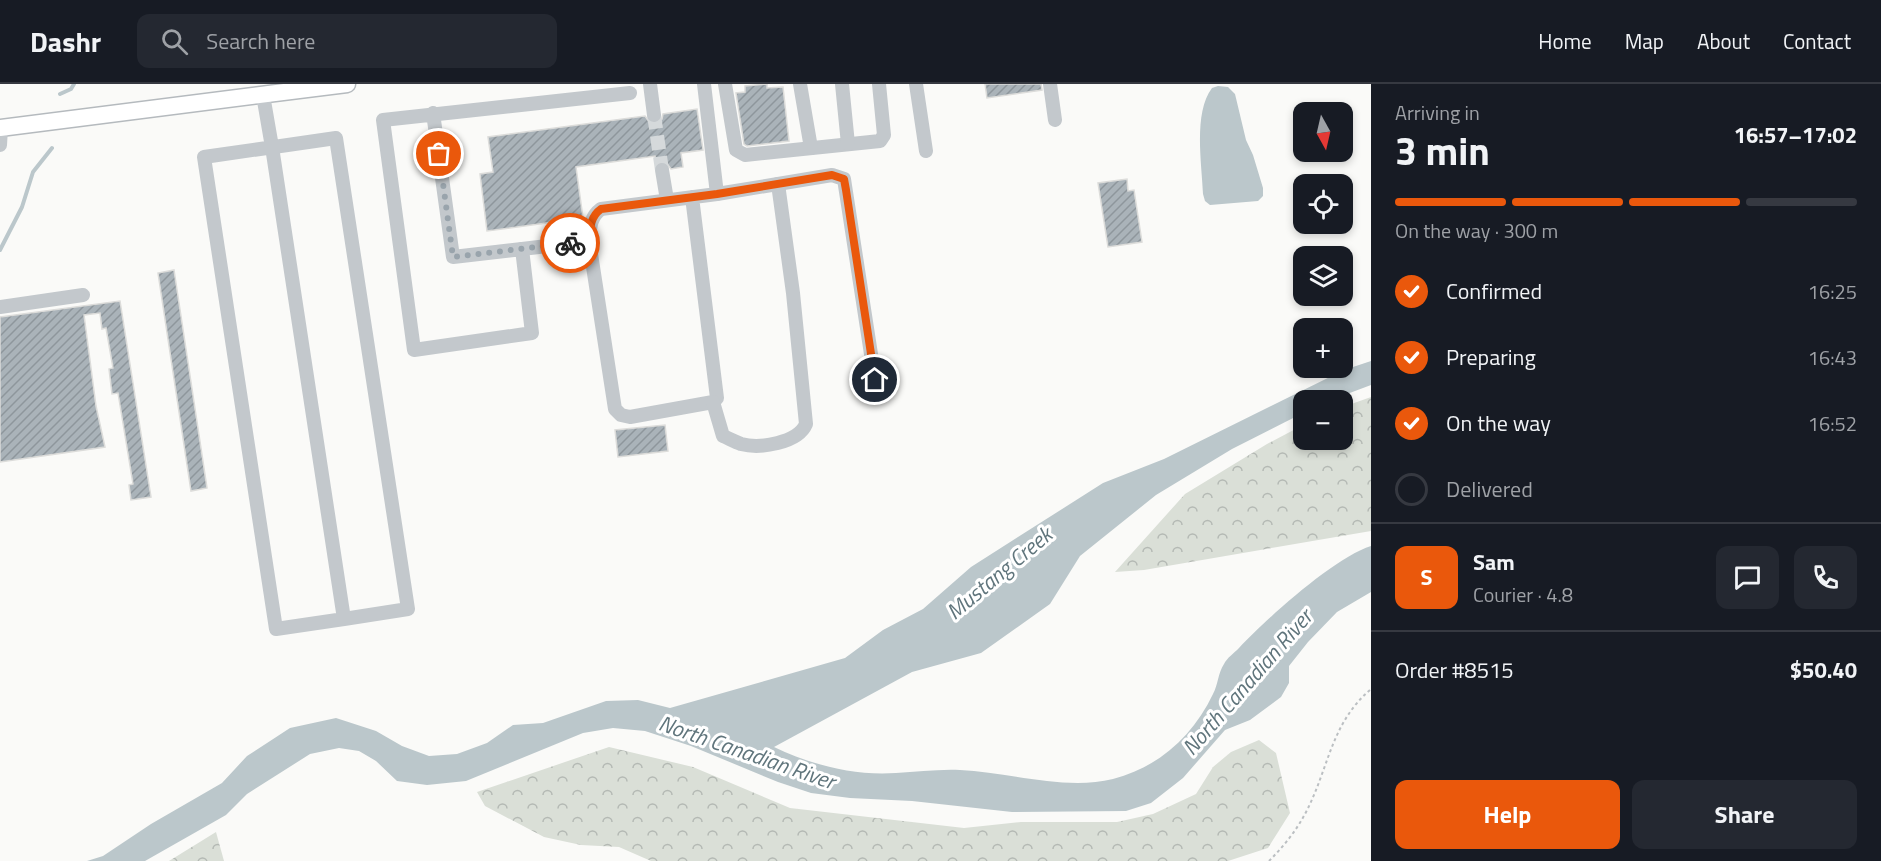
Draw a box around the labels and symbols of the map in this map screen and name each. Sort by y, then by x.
north arrow [1293,102,1353,162]
pin [413,128,464,179]
courier [540,213,600,273]
pin [849,354,900,405]
water label: Mustang Creek [938,517,1061,628]
water label: North Canadian River [1174,599,1322,763]
water label: North Canadian River [654,706,843,799]

